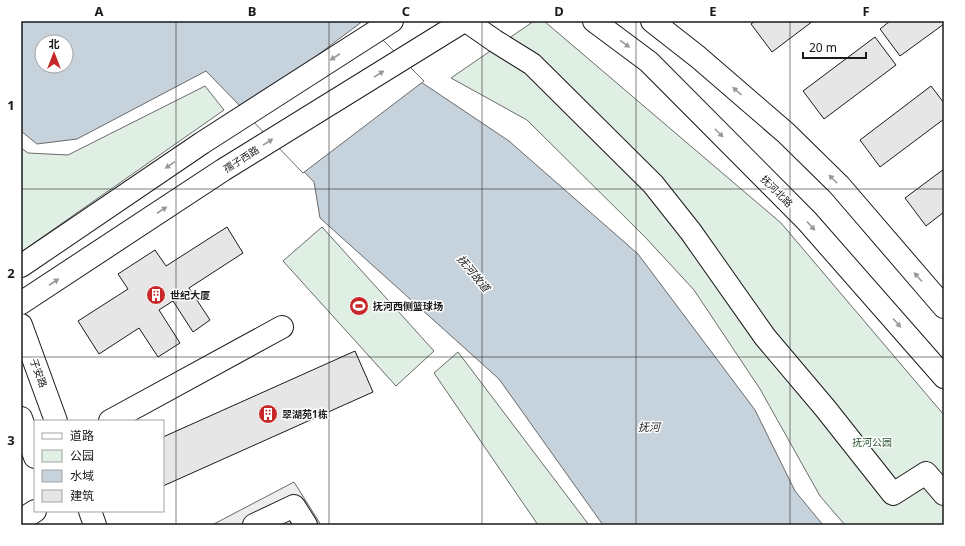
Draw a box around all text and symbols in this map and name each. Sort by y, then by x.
text: A [95,2,104,20]
text: B [248,2,256,20]
text: C [402,2,410,20]
text: D [554,2,564,20]
text: E [709,2,717,20]
text: F [862,2,870,20]
north arrow [34,34,74,74]
scale bar [803,34,866,60]
text: 北 [49,36,60,51]
text: 20 m [809,39,837,56]
one-way arrow [620,40,630,48]
one-way arrow [330,53,340,61]
one-way arrow [373,70,385,77]
one-way arrow [732,87,743,96]
text: 1 [7,96,15,114]
one-way arrow [714,128,724,138]
one-way arrow [263,138,273,146]
street label: 孺子西路 [220,142,262,176]
one-way arrow [165,161,175,169]
street label: 抚河北路 [758,172,796,210]
one-way arrow [828,174,838,184]
one-way arrow [157,206,167,214]
one-way arrow [806,220,815,231]
water label: 抚河故道 [454,251,495,296]
text: 2 [7,264,15,282]
one-way arrow [914,272,923,282]
one-way arrow [48,278,59,285]
building icon: 世纪大厦 [145,284,167,306]
place label: 世纪大厦 [170,288,210,302]
sports icon: 抚河西侧篮球场 [348,295,370,317]
place label: 抚河西侧篮球场 [373,299,443,313]
one-way arrow [892,318,901,328]
street label: 子安路 [27,357,51,389]
building icon: 翠湖苑1栋 [257,403,279,425]
place label: 翠湖苑1栋 [282,407,328,421]
water label: 抚河 [638,419,662,434]
legend [34,420,164,512]
text: 道路 [70,427,94,444]
text: 3 [7,431,15,449]
park label: 抚河公园 [852,435,892,449]
text: 公园 [70,447,94,464]
text: 水域 [70,467,94,484]
text: 建筑 [70,487,94,504]

